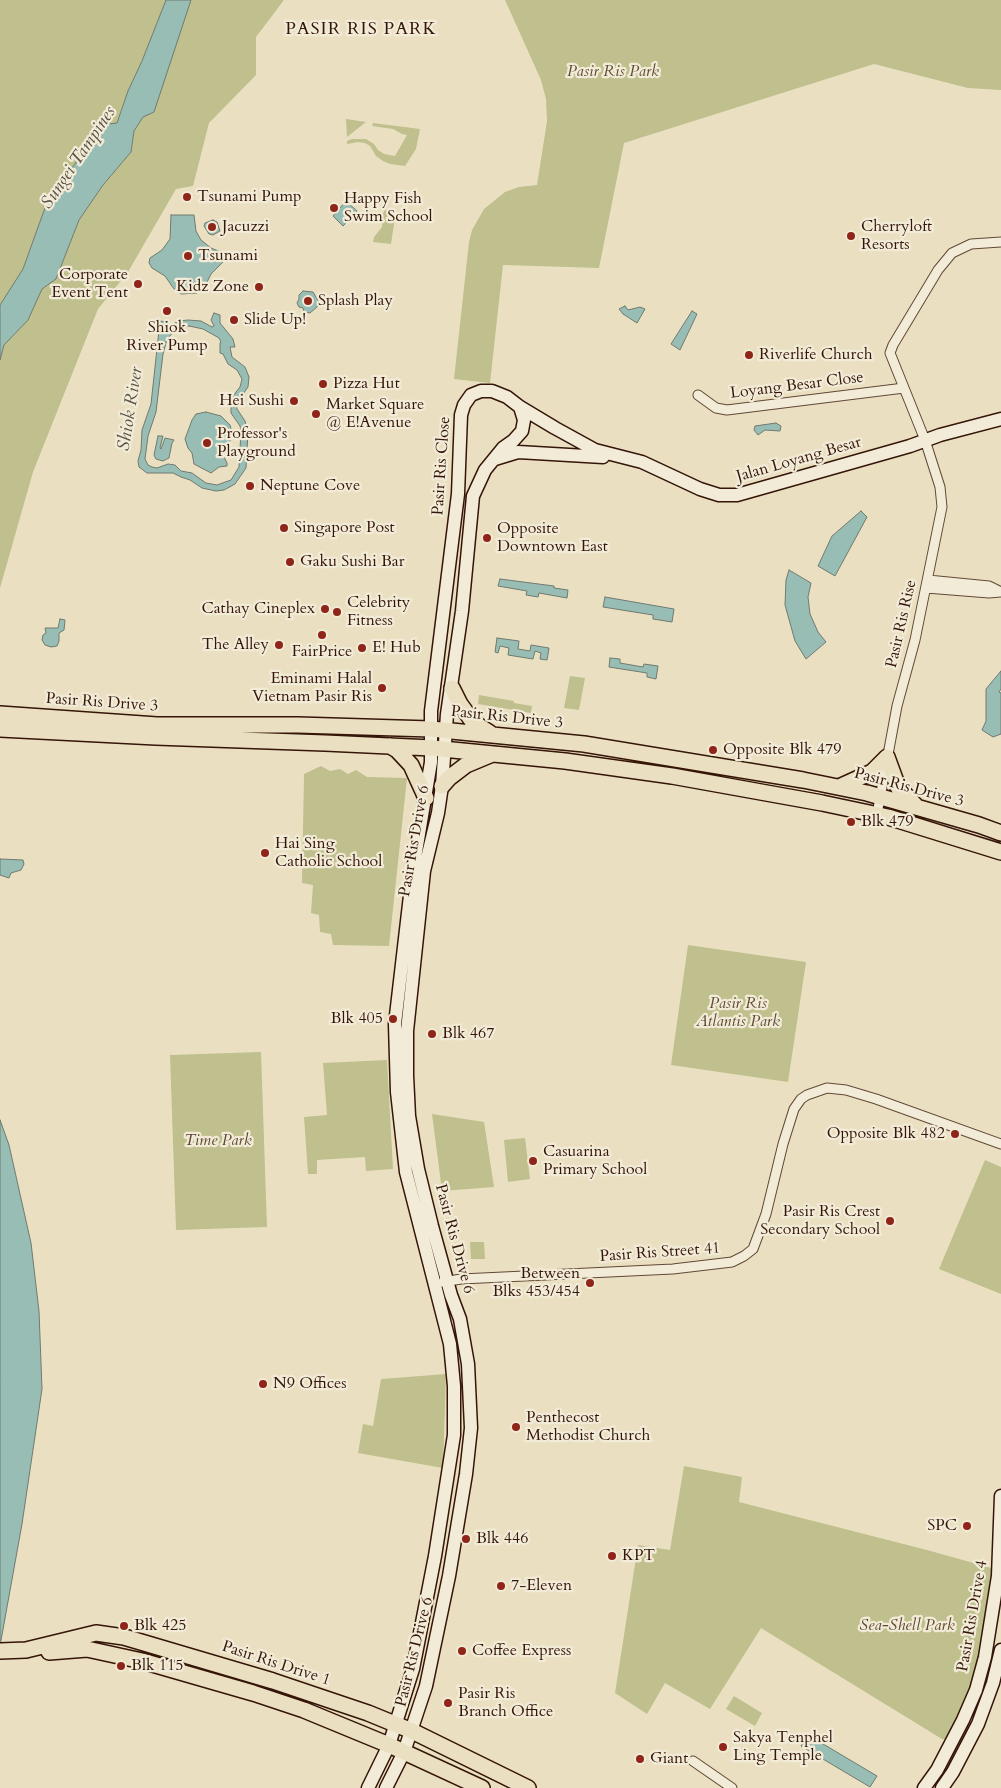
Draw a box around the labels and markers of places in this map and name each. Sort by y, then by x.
place label: Tsunami Pump [197,187,301,207]
place label: Happy Fish Swim School [344,189,433,227]
marker: Tsunami Pump [181,191,193,203]
marker: Happy Fish Swim School [328,202,340,214]
place label: Jacuzzi [222,217,269,237]
place label: Cherryloft Resorts [861,217,932,255]
marker: Jacuzzi [206,221,218,233]
marker: Cherryloft Resorts [845,230,857,242]
place label: Tsunami [198,246,258,266]
marker: Tsunami [182,250,194,262]
place label: Corporate Event Tent [51,265,128,303]
place label: Kidz Zone [176,277,249,297]
marker: Corporate Event Tent [132,278,144,290]
marker: Kidz Zone [253,281,265,293]
place label: Splash Play [318,291,393,311]
marker: Splash Play [302,295,314,307]
marker: Shiok River Pump [161,305,173,317]
place label: Slide Up! [244,310,306,330]
marker: Slide Up! [228,314,240,326]
place label: Shiok River Pump [126,318,208,356]
place label: Riverlife Church [759,345,872,365]
marker: Riverlife Church [743,349,755,361]
place label: Pizza Hut [333,374,400,394]
marker: Pizza Hut [317,378,329,390]
place label: Hei Sushi [219,391,284,411]
marker: Hei Sushi [288,395,300,407]
place label: Market Square @ E!Avenue [326,395,424,433]
marker: Market Square @ E!Avenue [310,408,322,420]
place label: Professor's Playground [217,424,296,462]
marker: Professor's Playground [201,437,213,449]
place label: Neptune Cove [260,476,360,496]
marker: Neptune Cove [244,480,256,492]
place label: Singapore Post [294,518,395,538]
place label: Opposite Downtown East [497,519,608,557]
marker: Singapore Post [278,522,290,534]
marker: Opposite Downtown East [481,532,493,544]
place label: Gaku Sushi Bar [300,552,405,572]
marker: Gaku Sushi Bar [284,556,296,568]
place label: Celebrity Fitness [347,593,410,631]
place label: Cathay Cineplex [201,599,315,619]
marker: Cathay Cineplex [319,603,331,615]
marker: Celebrity Fitness [331,606,343,618]
marker: FairPrice [316,629,328,641]
place label: The Alley [202,635,269,655]
place label: E! Hub [372,638,421,658]
marker: The Alley [273,639,285,651]
place label: FairPrice [292,642,352,662]
marker: E! Hub [356,642,368,654]
place label: Eminami Halal Vietnam Pasir Ris [252,669,372,707]
marker: Eminami Halal Vietnam Pasir Ris [376,682,388,694]
place label: Opposite Blk 479 [723,740,841,760]
marker: Opposite Blk 479 [707,744,719,756]
place label: Blk 479 [861,812,913,832]
marker: Blk 479 [845,816,857,828]
place label: Hai Sing Catholic School [275,834,382,872]
marker: Hai Sing Catholic School [259,847,271,859]
place label: Blk 405 [331,1009,383,1029]
marker: Blk 405 [387,1013,399,1025]
place label: Blk 467 [442,1024,494,1044]
marker: Blk 467 [426,1028,438,1040]
place label: Opposite Blk 482 [827,1124,945,1144]
marker: Opposite Blk 482 [949,1128,961,1140]
place label: Casuarina Primary School [543,1142,647,1180]
marker: Casuarina Primary School [527,1155,539,1167]
place label: Pasir Ris Crest Secondary School [760,1202,880,1240]
marker: Pasir Ris Crest Secondary School [884,1215,896,1227]
place label: Between Blks 453/454 [492,1264,580,1302]
marker: Between Blks 453/454 [584,1277,596,1289]
place label: N9 Offices [273,1374,347,1394]
marker: N9 Offices [257,1378,269,1390]
place label: Penthecost Methodist Church [526,1408,650,1446]
marker: Penthecost Methodist Church [510,1421,522,1433]
place label: SPC [927,1516,957,1536]
marker: SPC [961,1520,973,1532]
place label: Blk 446 [476,1529,528,1549]
marker: Blk 446 [460,1533,472,1545]
place label: KPT [622,1546,655,1566]
marker: KPT [606,1550,618,1562]
place label: 7-Eleven [511,1576,572,1596]
marker: 7-Eleven [495,1580,507,1592]
place label: Blk 425 [134,1616,186,1636]
marker: Blk 425 [118,1620,130,1632]
place label: Coffee Express [472,1641,571,1661]
marker: Coffee Express [456,1645,468,1657]
place label: Blk 115 [131,1656,183,1676]
marker: Blk 115 [115,1660,127,1672]
place label: Pasir Ris Branch Office [458,1684,553,1722]
marker: Pasir Ris Branch Office [442,1697,454,1709]
place label: Sakya Tenphel Ling Temple [733,1728,833,1766]
marker: Sakya Tenphel Ling Temple [717,1741,729,1753]
place label: Giant [650,1749,688,1769]
marker: Giant [634,1753,646,1765]

